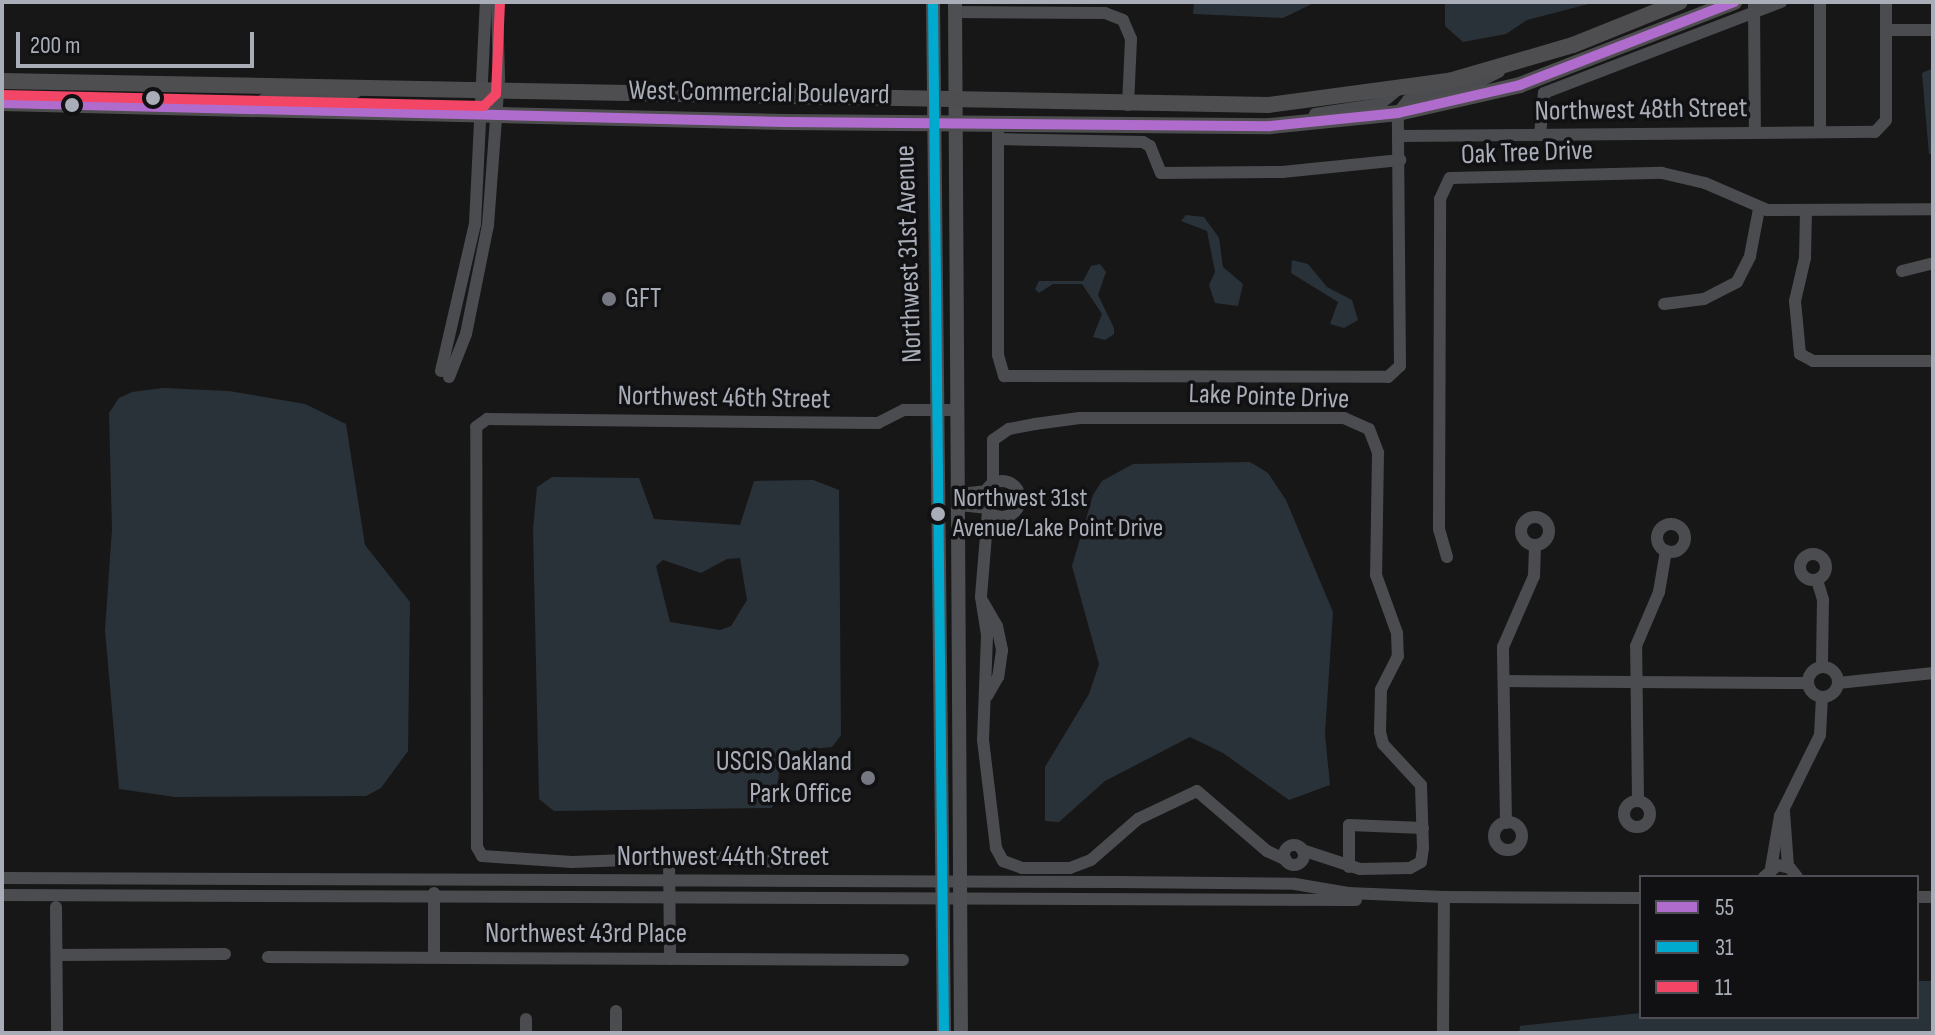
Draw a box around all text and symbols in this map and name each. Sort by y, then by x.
scale bar [20,16,258,66]
text: 200 m [30,31,81,60]
street label: West Commercial Boulevard [628,74,890,112]
unlabelled marker [145,90,161,106]
street label: Northwest 48th Street [1534,91,1748,129]
unlabelled marker [64,97,80,113]
street label: Oak Tree Drive [1460,134,1594,172]
street label: Northwest 31st Avenue [888,145,930,363]
place label: GFT [625,282,661,316]
marker: GFT [600,290,618,308]
street label: Lake Pointe Drive [1188,377,1350,417]
street label: Northwest 46th Street [617,379,831,417]
place label: Northwest 31st Avenue/Lake Point Drive [953,483,1163,544]
marker: Northwest 31st Avenue/Lake Point Drive [930,506,946,522]
place label: USCIS Oakland Park Office [716,745,852,811]
marker: USCIS Oakland Park Office [859,769,877,787]
street label: Northwest 44th Street [617,840,829,874]
legend [1639,875,1919,1019]
text: 55 [1715,893,1734,922]
street label: Northwest 43rd Place [485,917,687,951]
text: 31 [1715,933,1733,962]
text: 11 [1715,973,1732,1002]

